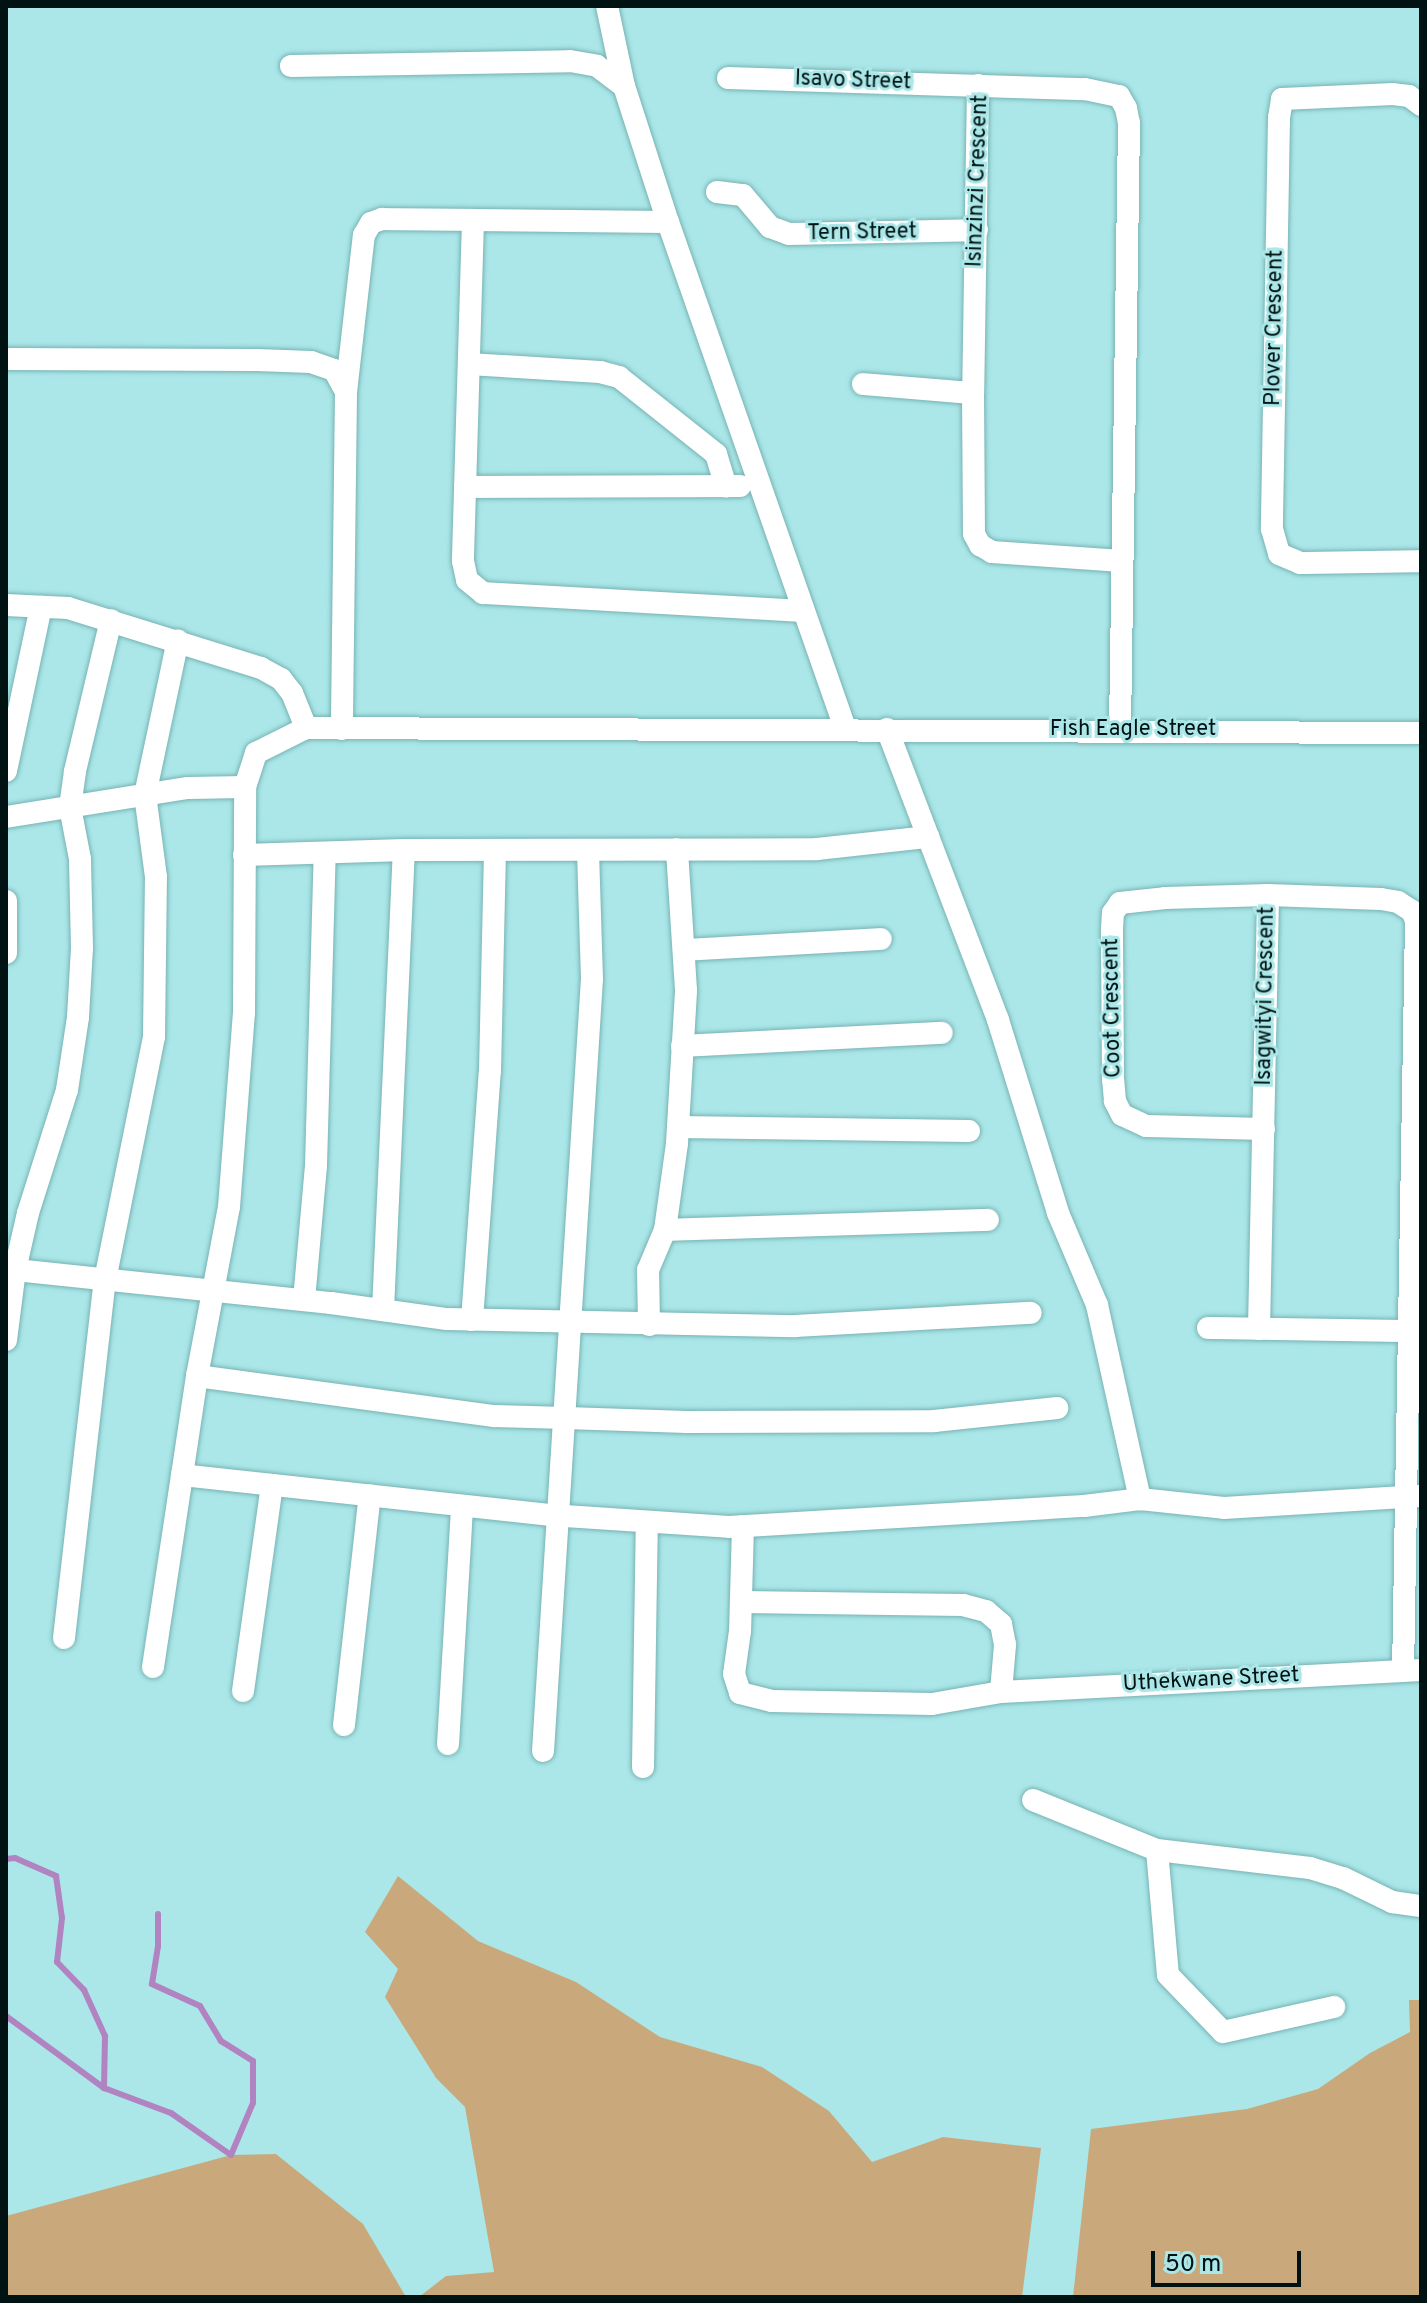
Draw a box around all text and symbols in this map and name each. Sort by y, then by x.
street label: Isavo Street [794,66,912,96]
street label: Isinzinzi Crescent [962,94,994,268]
street label: Tern Street [807,219,917,247]
street label: Plover Crescent [1260,250,1290,406]
street label: Fish Eagle Street [1050,717,1216,743]
street label: Isagwityi Crescent [1251,906,1281,1086]
street label: Coot Crescent [1099,938,1127,1078]
street label: Uthekwane Street [1122,1662,1300,1698]
scale bar [1155,2235,1305,2285]
text: 50 m [1165,2250,1221,2280]

